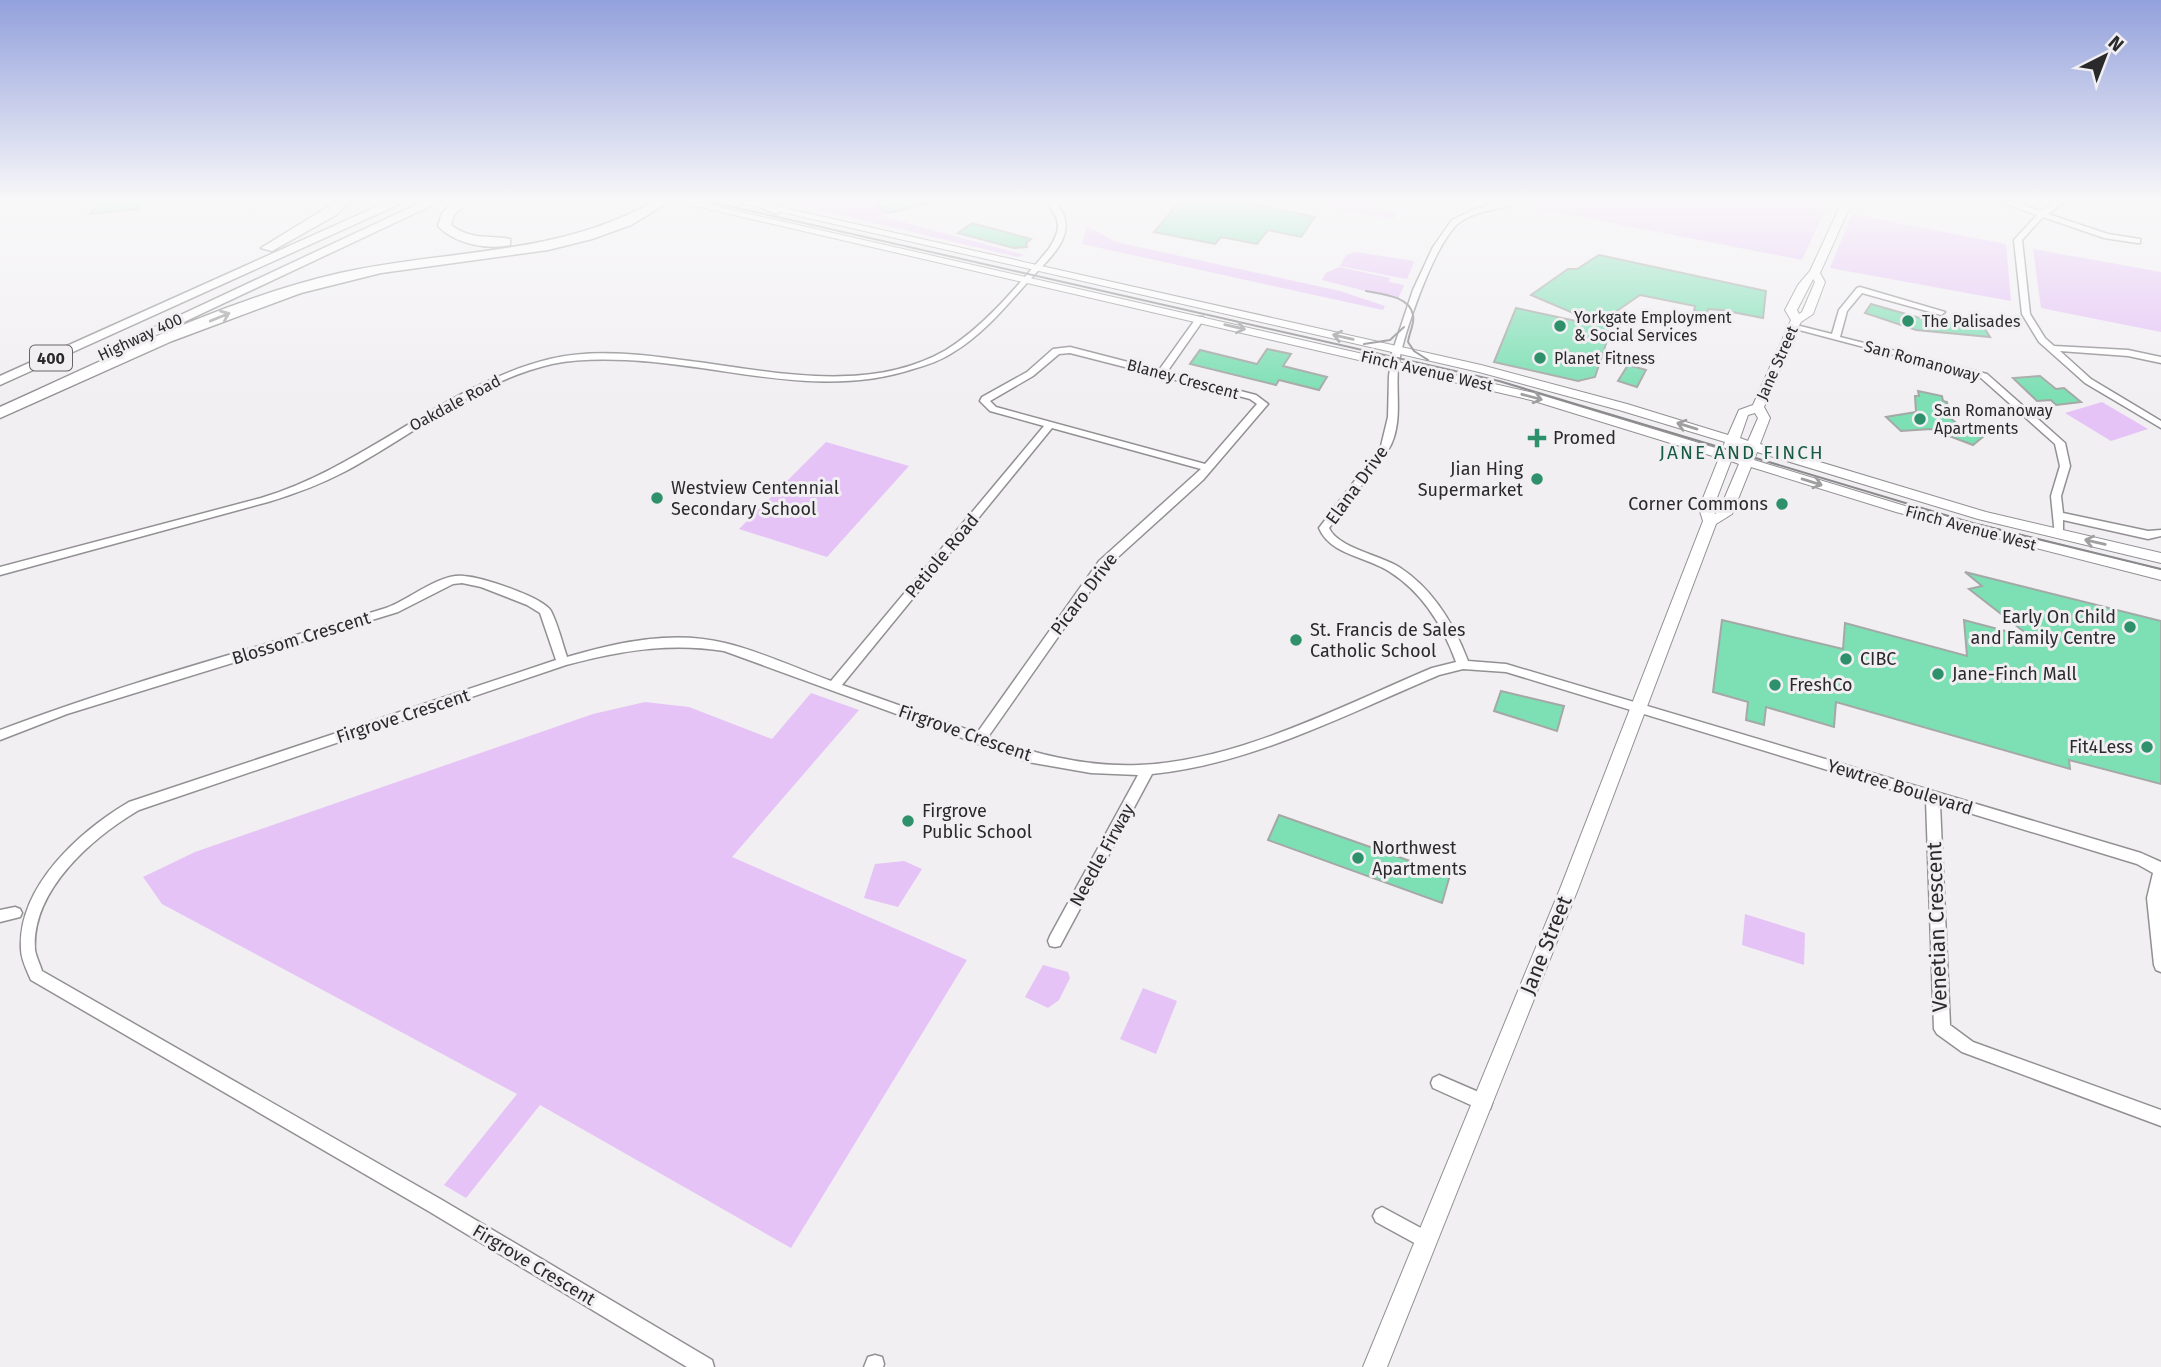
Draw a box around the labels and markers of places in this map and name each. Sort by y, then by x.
place label: Yorkgate Employment & Social Services [1574,308,1732,345]
place label: The Palisades [1922,312,2021,331]
marker: The Palisades [1900,313,1916,329]
marker: Yorkgate Employment & Social Services [1552,318,1568,334]
place label: Planet Fitness [1554,349,1655,368]
marker: Planet Fitness [1532,350,1548,366]
place label: San Romanoway Apartments [1934,401,2053,438]
marker: San Romanoway Apartments [1912,411,1928,427]
place label: Promed [1553,427,1616,449]
marker: Promed [1527,428,1547,448]
place label: Jian Hing Supermarket [1418,458,1524,501]
marker: Jian Hing Supermarket [1529,471,1545,487]
place label: Westview Centennial Secondary School [671,477,839,520]
marker: Westview Centennial Secondary School [649,490,665,506]
place label: Corner Commons [1628,493,1768,515]
marker: Corner Commons [1774,496,1790,512]
place label: Early On Child and Family Centre [1971,606,2116,649]
place label: St. Francis de Sales Catholic School [1310,619,1465,662]
marker: Early On Child and Family Centre [2122,619,2138,635]
marker: St. Francis de Sales Catholic School [1288,632,1304,648]
place label: CIBC [1860,648,1896,670]
marker: CIBC [1838,651,1854,667]
place label: Jane-Finch Mall [1952,663,2077,685]
marker: Jane-Finch Mall [1930,666,1946,682]
place label: FreshCo [1789,674,1853,696]
marker: FreshCo [1767,677,1783,693]
place label: Fit4Less [2069,736,2133,758]
marker: Fit4Less [2139,739,2155,755]
place label: Firgrove Public School [922,800,1032,843]
marker: Firgrove Public School [900,813,916,829]
place label: Northwest Apartments [1372,837,1467,880]
marker: Northwest Apartments [1350,850,1366,866]

